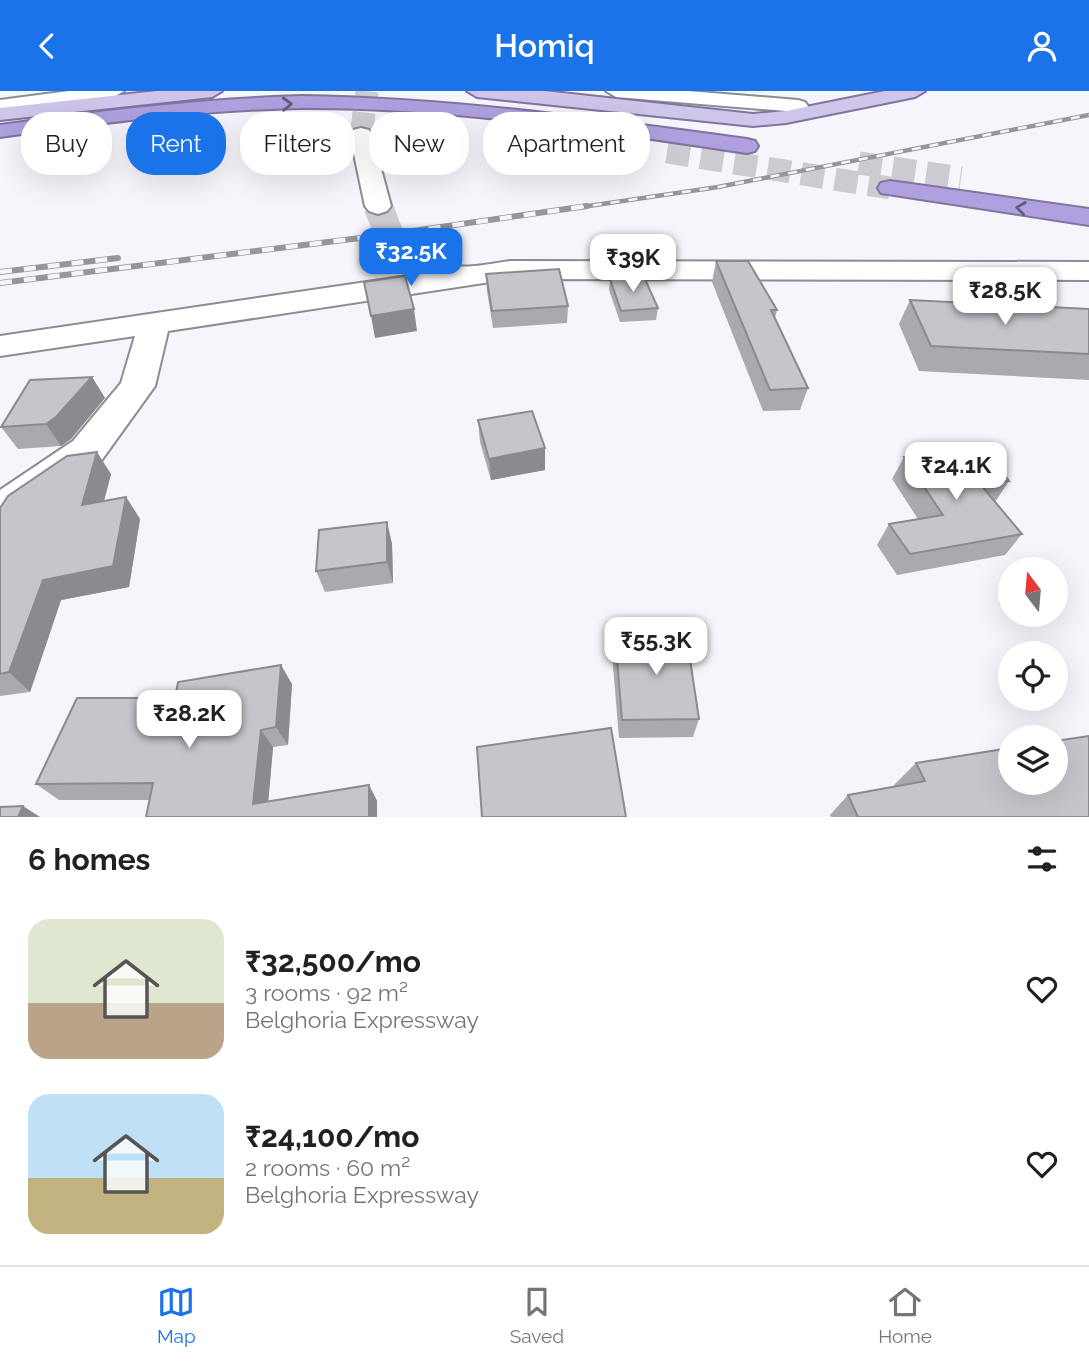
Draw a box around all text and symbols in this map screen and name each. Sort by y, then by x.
icon: back [28,27,66,65]
text: Homiq [494,27,595,64]
icon: person [1023,27,1061,65]
one-way arrow [282,97,293,112]
chip: Buy [21,112,112,175]
chip: Rent [126,112,226,175]
chip: Filters [240,112,355,175]
chip: New [369,112,469,175]
chip: Apartment [483,112,650,175]
one-way arrow [1016,200,1027,215]
pin: ₹32.5K [354,229,468,288]
pin: ₹39K [592,235,674,294]
text: ₹32.5K [375,237,447,264]
text: ₹39K [606,243,660,270]
pin: ₹28.5K [948,267,1062,327]
text: ₹28.5K [969,276,1041,303]
pin: ₹24.1K [899,443,1013,502]
text: ₹24.1K [921,451,991,478]
north arrow [998,557,1068,627]
map controls [998,557,1068,795]
pin: ₹55.3K [599,617,713,677]
text: ₹55.3K [620,626,692,653]
button: locate [998,641,1068,711]
pin: ₹28.2K [132,691,246,750]
text: ₹28.2K [153,699,225,726]
button: layers [998,725,1068,795]
icon: filters [1023,840,1061,878]
text: 6 homes [28,842,150,877]
text: ₹32,500/mo [245,944,421,979]
icon: home [84,947,168,1031]
icon: heart [1023,970,1061,1008]
text: 3 rooms · 92 m² [245,979,408,1006]
text: Belghoria Expressway [245,1006,479,1033]
text: ₹24,100/mo [245,1119,419,1154]
icon: home [84,1122,168,1206]
icon: heart [1023,1145,1061,1183]
text: 2 rooms · 60 m² [245,1154,410,1181]
text: Belghoria Expressway [245,1181,479,1208]
tab: Map [157,1283,196,1347]
tab: Saved [510,1283,564,1347]
tab: Home [878,1283,932,1347]

